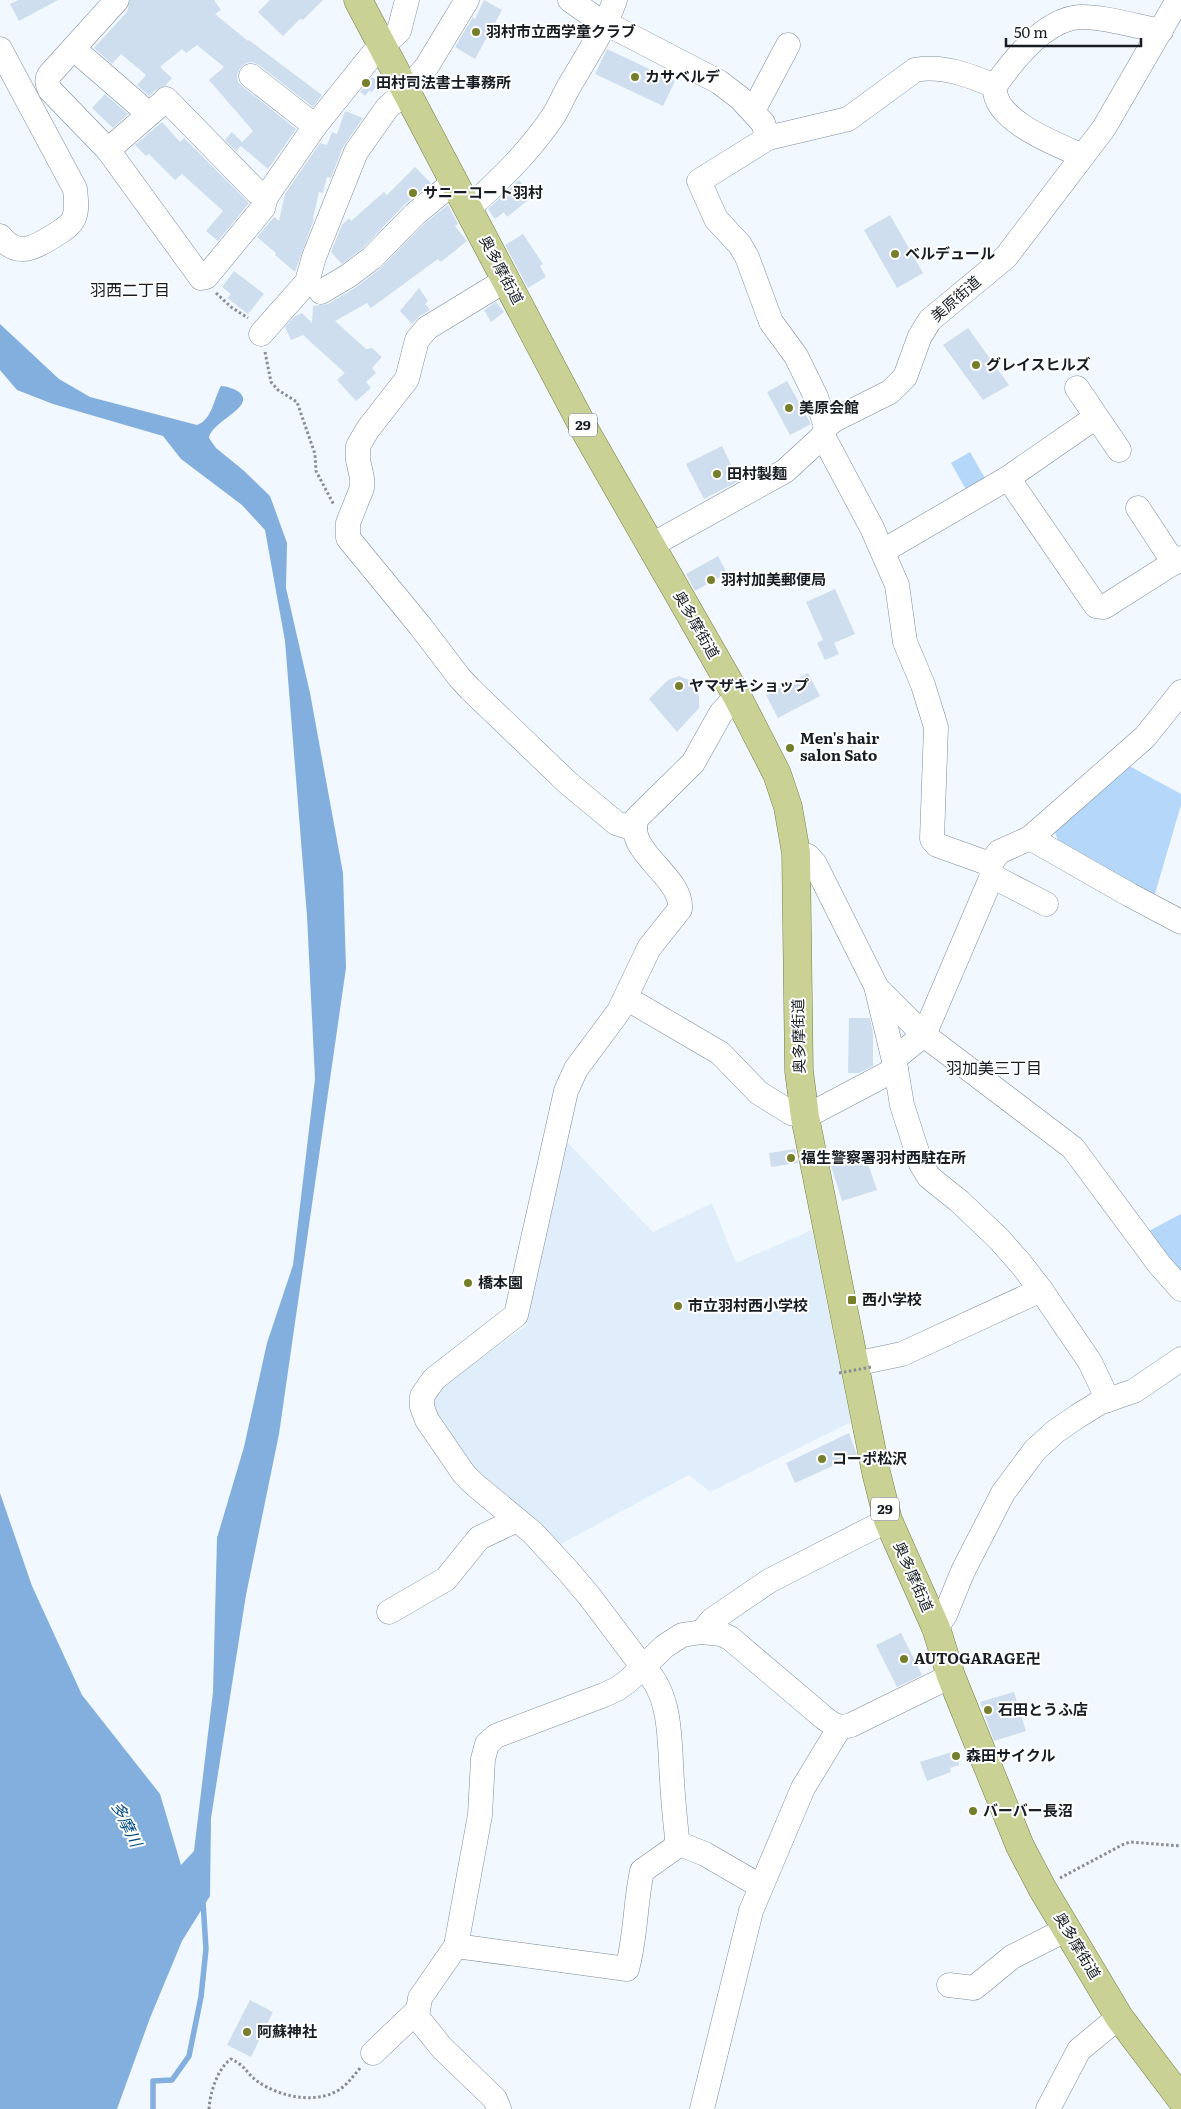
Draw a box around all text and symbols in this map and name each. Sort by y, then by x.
scale bar [1006,15,1141,47]
place label: 羽村市立西学童クラブ [486,19,636,42]
text: 50 m [1014,20,1048,43]
marker: 羽村市立西学童クラブ [470,26,482,38]
place label: カサベルデ [645,64,720,87]
place label: 田村司法書士事務所 [376,70,511,93]
marker: カサベルデ [629,71,641,83]
marker: 田村司法書士事務所 [360,77,372,89]
place label: サニーコート羽村 [423,180,543,203]
marker: サニーコート羽村 [407,187,419,199]
street label: 奥多摩街道 [475,231,530,308]
place label: ベルデュール [905,241,995,264]
marker: ベルデュール [889,248,901,260]
street label: 美原街道 [925,270,985,326]
district label: 羽西二丁目 [90,277,170,301]
place label: グレイスヒルズ [986,352,1091,375]
marker: グレイスヒルズ [970,359,982,371]
place label: 美原会館 [799,395,859,418]
marker: 美原会館 [783,402,795,414]
road number: 29 [569,414,597,436]
place label: 田村製麺 [727,461,787,484]
marker: 田村製麺 [711,468,723,480]
place label: 羽村加美郵便局 [721,567,826,590]
marker: 羽村加美郵便局 [705,574,717,586]
street label: 奥多摩街道 [669,586,726,662]
place label: ヤマザキショップ [689,673,809,696]
marker: ヤマザキショップ [673,680,685,692]
place label: Men's hair salon Sato [800,726,879,766]
marker: Men's hair salon Sato [784,742,796,754]
street label: 奥多摩街道 [785,998,810,1074]
district label: 羽加美三丁目 [946,1055,1042,1079]
place label: 福生警察署羽村西駐在所 [800,1145,966,1168]
marker: 福生警察署羽村西駐在所 [785,1152,797,1164]
place label: 橋本園 [478,1270,523,1293]
marker: 橋本園 [462,1277,474,1289]
place label: 西小学校 [862,1287,922,1310]
place label: 市立羽村西小学校 [688,1293,808,1316]
marker: 西小学校 [846,1294,858,1306]
marker: 市立羽村西小学校 [672,1300,684,1312]
place label: コーポ松沢 [832,1446,907,1469]
marker: コーポ松沢 [816,1453,828,1465]
road number: 29 [871,1498,899,1520]
street label: 奥多摩街道 [889,1537,940,1615]
place label: AUTOGARAGE卍 [914,1646,1041,1669]
marker: AUTOGARAGE卍 [898,1653,910,1665]
place label: 石田とうふ店 [998,1697,1088,1720]
marker: 石田とうふ店 [982,1704,994,1716]
place label: 森田サイクル [966,1743,1055,1766]
marker: 森田サイクル [950,1750,962,1762]
water label: 多摩川 [107,1797,150,1852]
place label: バーバー長沼 [983,1798,1073,1821]
marker: バーバー長沼 [967,1805,979,1817]
street label: 奥多摩街道 [1049,1907,1107,1983]
place label: 阿蘇神社 [257,2019,317,2042]
marker: 阿蘇神社 [241,2026,253,2038]

